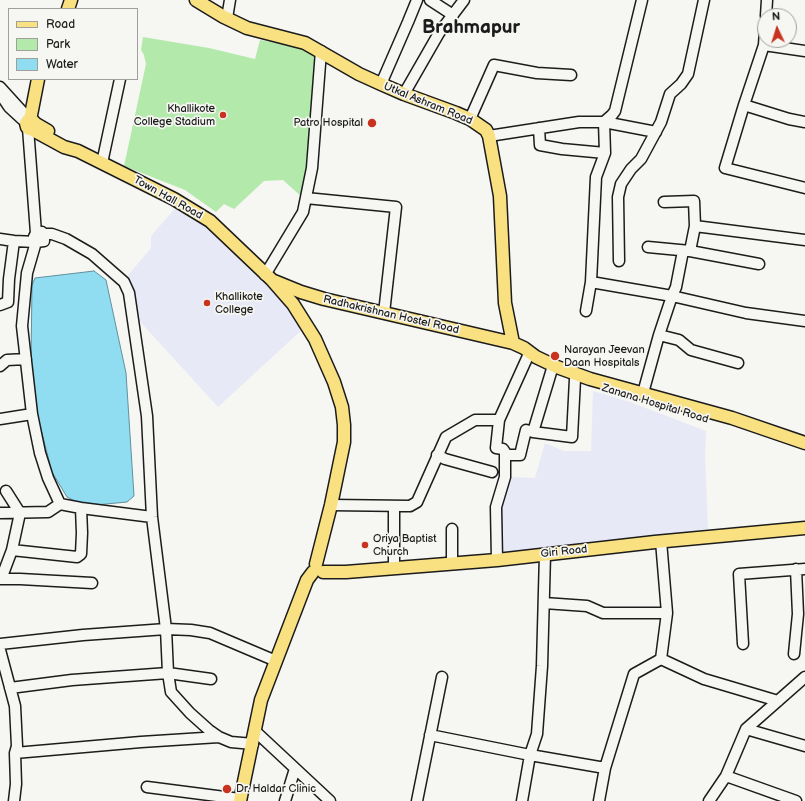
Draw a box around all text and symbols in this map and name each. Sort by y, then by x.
legend [8,8,138,80]
north arrow [757,8,797,48]
text: N [772,10,781,23]
text: Road [46,17,75,32]
district label: Brahmapur [422,17,520,39]
text: Park [46,37,70,52]
text: Water [46,57,78,72]
street label: Utkal Ashram Road [382,80,474,128]
place label: Khallikote College Stadium [134,102,215,128]
marker: Khallikote College Stadium [218,110,228,120]
place label: Patro Hospital [294,116,363,130]
marker: Patro Hospital [366,117,378,129]
street label: Town Hall Road [131,174,205,222]
place label: Khallikote College [215,290,263,316]
street label: Radhakrishnan Hostel Road [322,293,460,337]
marker: Khallikote College [202,298,212,308]
place label: Narayan Jeevan Daan Hospitals [564,343,645,369]
marker: Narayan Jeevan Daan Hospitals [549,350,561,362]
street label: Zanana Hospital Road [600,381,710,427]
place label: Oriya Baptist Church [373,532,437,558]
marker: Oriya Baptist Church [360,540,370,550]
street label: Giri Road [540,543,588,561]
place label: Dr. Haldar Clinic [236,782,316,796]
marker: Dr. Haldar Clinic [221,783,233,795]

